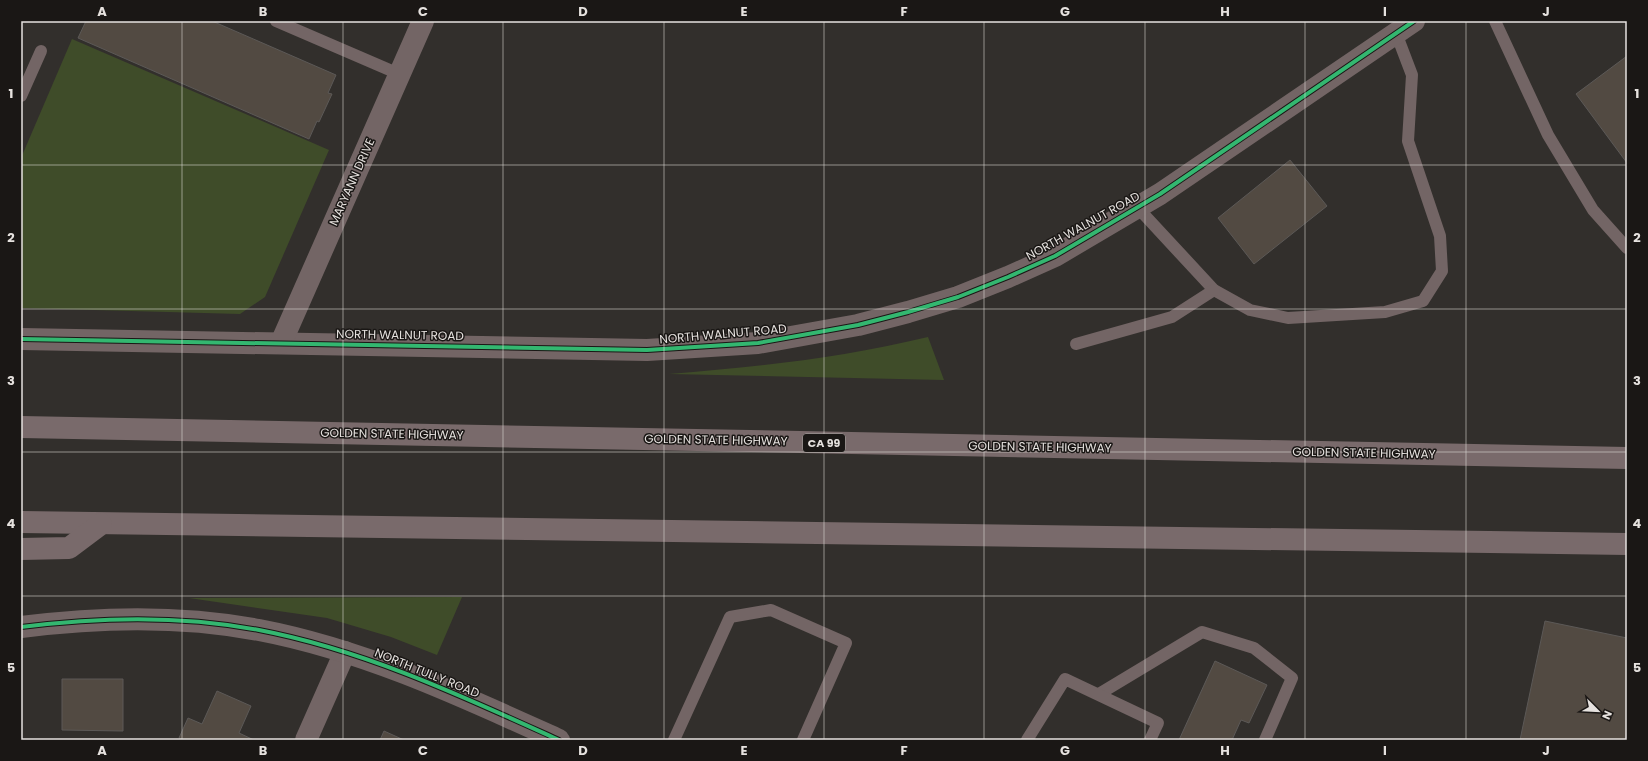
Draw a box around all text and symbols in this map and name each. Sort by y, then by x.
text: A [97,2,107,21]
text: B [259,2,268,21]
text: C [418,2,428,21]
text: D [578,2,588,21]
text: E [740,2,748,21]
text: F [900,2,908,21]
text: G [1060,2,1070,21]
text: H [1220,2,1230,21]
text: I [1383,2,1387,21]
text: J [1542,2,1550,21]
text: 1 [9,84,13,103]
text: 1 [1635,84,1639,103]
street label: MARYANN DRIVE [325,135,378,228]
street label: NORTH WALNUT ROAD [1023,187,1143,264]
text: 2 [7,228,15,247]
text: 2 [1633,228,1641,247]
street label: NORTH WALNUT ROAD [659,319,787,348]
street label: NORTH WALNUT ROAD [336,325,464,344]
text: 3 [7,371,15,390]
text: 3 [1633,371,1641,390]
street label: GOLDEN STATE HIGHWAY [320,424,464,443]
street label: GOLDEN STATE HIGHWAY [644,430,788,449]
road number: CA 99 [803,434,845,452]
street label: GOLDEN STATE HIGHWAY [968,437,1112,456]
street label: GOLDEN STATE HIGHWAY [1292,443,1436,462]
text: 4 [7,514,16,533]
text: 4 [1633,514,1642,533]
street label: NORTH TULLY ROAD [372,644,482,701]
text: 5 [7,658,15,677]
text: 5 [1633,658,1641,677]
north arrow [1578,691,1618,731]
text: N [1598,708,1616,722]
text: A [97,741,107,760]
text: B [259,741,268,760]
text: C [418,741,428,760]
text: D [578,741,588,760]
text: E [740,741,748,760]
text: F [900,741,908,760]
text: G [1060,741,1070,760]
text: H [1220,741,1230,760]
text: I [1383,741,1387,760]
text: J [1542,741,1550,760]

